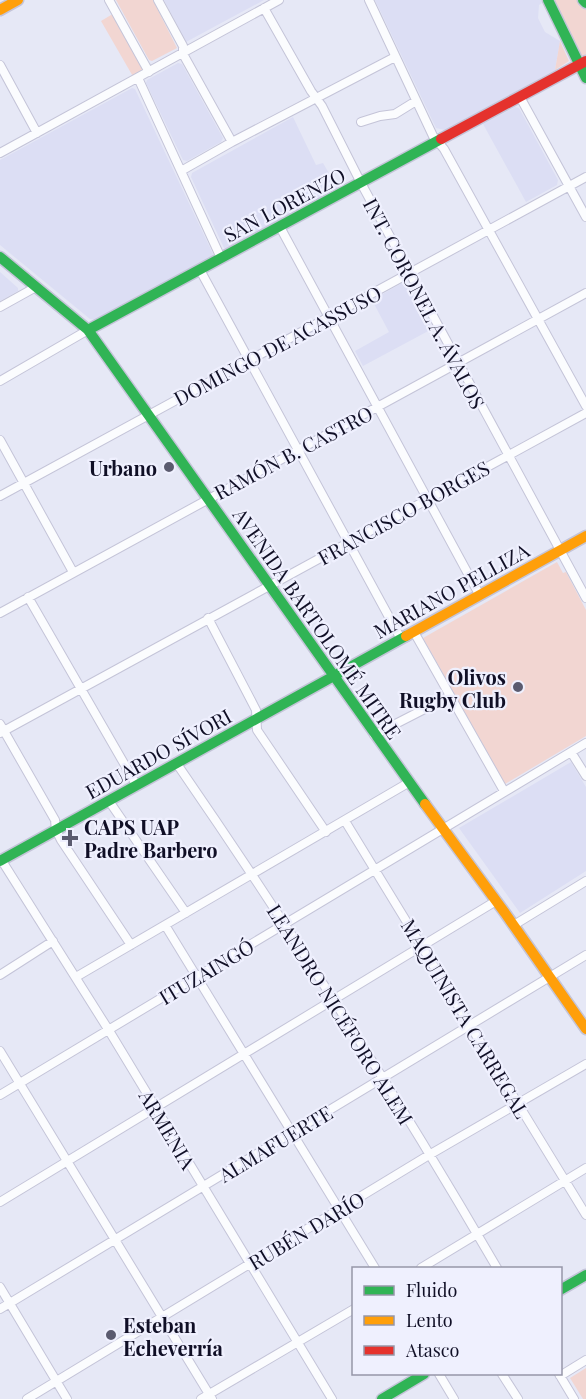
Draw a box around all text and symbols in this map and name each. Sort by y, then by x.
street label: SAN LORENZO [218,161,350,247]
street label: INT. CORONEL A. ÁVALOS [358,193,492,413]
street label: DOMINGO DE ACASSUSO [168,279,386,411]
street label: RAMÓN B. CASTRO [209,399,377,505]
place label: Urbano [89,454,157,481]
street label: FRANCISCO BORGES [312,454,494,570]
marker: Urbano [162,460,176,474]
street label: AVENIDA BARTOLOMÉ MITRE [227,501,408,744]
street label: MARIANO PELLIZA [368,536,534,644]
place label: Olivos Rugby Club [399,663,506,713]
marker: Olivos Rugby Club [511,680,525,694]
street label: EDUARDO SÍVORI [80,702,236,804]
place label: CAPS UAP Padre Barbero [84,813,217,863]
marker: CAPS UAP Padre Barbero [61,829,79,847]
street label: LEANDRO NICÉFORO ALEM [262,899,420,1129]
street label: MAQUINISTA CARREGAL [396,913,536,1123]
street label: ITUZAINGÓ [153,932,259,1010]
street label: ARMENIA [133,1083,203,1174]
street label: ALMAFUERTE [212,1098,337,1188]
street label: RUBÉN DARÍO [243,1185,369,1275]
legend [352,1267,562,1375]
text: Fluido [406,1278,457,1302]
text: Lento [406,1308,453,1332]
place label: Esteban Echeverría [123,1311,223,1361]
marker: Esteban Echeverría [104,1328,118,1342]
text: Atasco [405,1338,459,1362]

